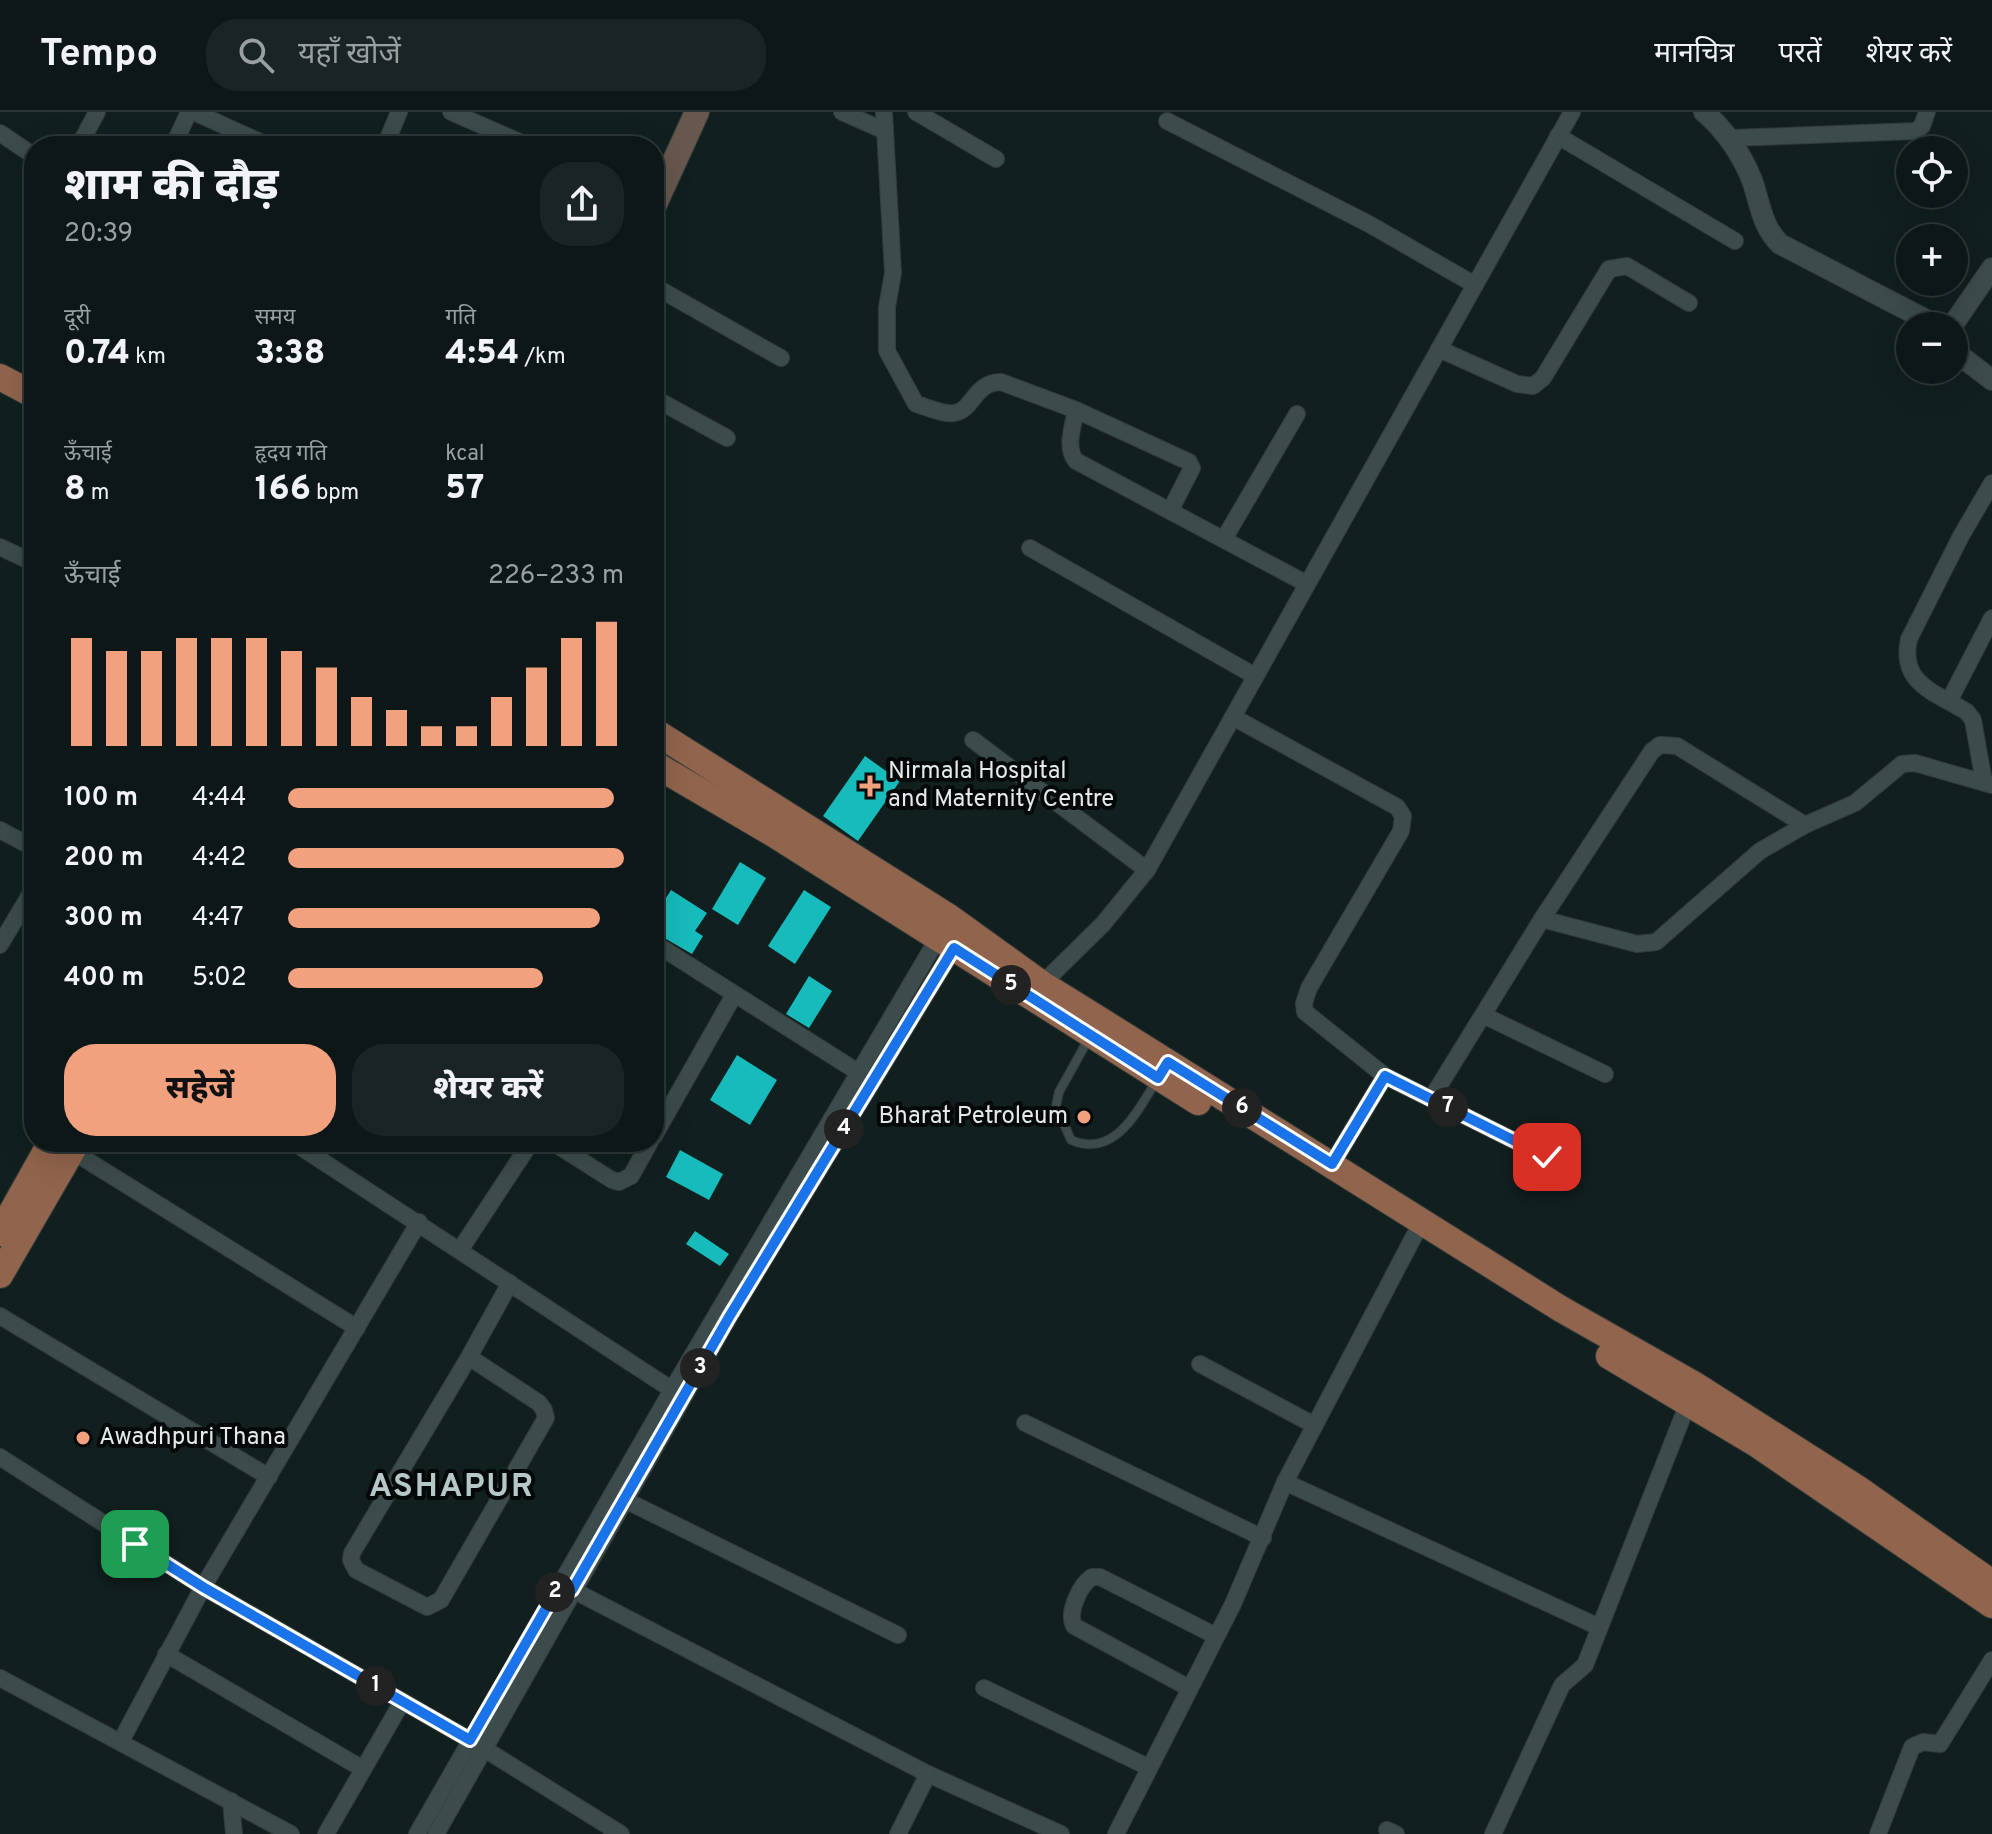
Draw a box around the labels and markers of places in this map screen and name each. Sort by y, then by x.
place label: Nirmala Hospital and Maternity Centre [888,757,1114,815]
marker: Nirmala Hospital and Maternity Centre [859,775,881,797]
pin: 5 [991,965,1031,1005]
pin: 7 [1428,1087,1468,1127]
pin: 6 [1222,1088,1262,1128]
place label: Bharat Petroleum [879,1102,1068,1132]
marker: Bharat Petroleum [1075,1108,1093,1126]
pin: 4 [824,1109,864,1149]
pin [1513,1123,1581,1191]
pin: 3 [680,1348,720,1388]
place label: Awadhpuri Thana [99,1423,286,1453]
marker: Awadhpuri Thana [74,1429,92,1447]
pin [101,1510,169,1578]
pin: 2 [535,1572,575,1612]
pin: 1 [356,1666,396,1706]

